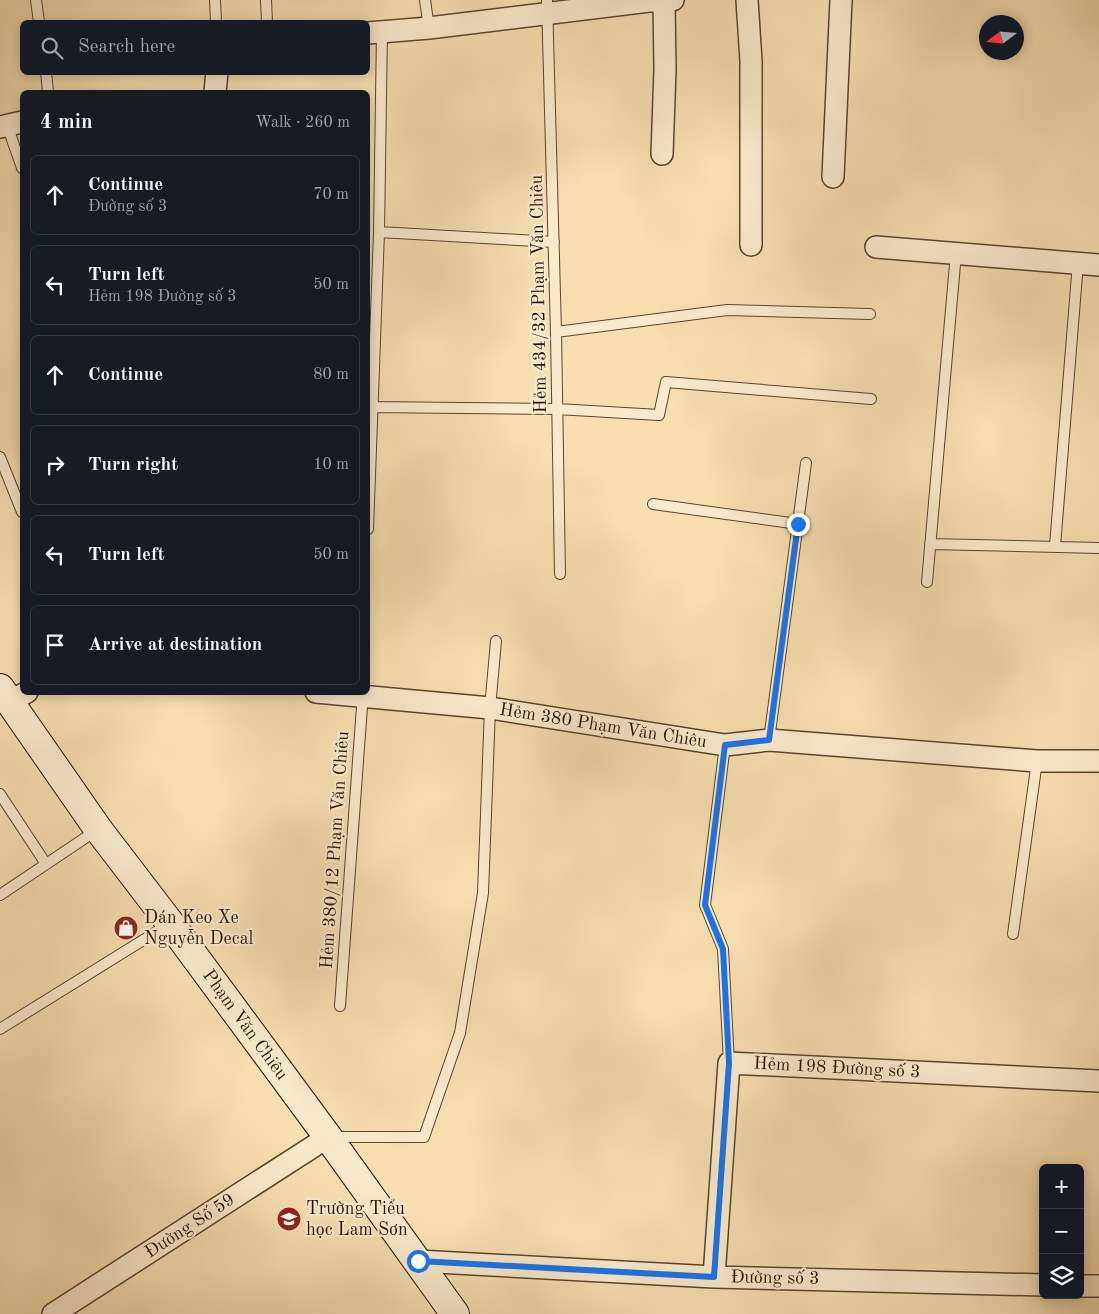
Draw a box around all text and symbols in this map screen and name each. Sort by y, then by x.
north arrow [979,15,1024,60]
search box [20,20,370,75]
icon: search [38,34,66,62]
text: Search here [78,38,175,57]
text: 4 min [40,112,93,133]
text: Walk · 260 m [255,115,350,131]
street label: Hẻm 434/32 Phạm Văn Chiêu [528,174,550,413]
text: Continue [88,176,163,195]
icon: ahead [41,181,69,209]
text: 70 m [313,187,349,203]
text: Đường số 3 [88,199,167,215]
text: Turn left [88,266,165,285]
icon: left [41,271,69,299]
text: 50 m [313,277,349,293]
text: Hẻm 198 Đường số 3 [88,289,237,305]
icon: ahead [41,361,69,389]
text: Continue [88,366,163,385]
text: 80 m [313,367,349,383]
icon: right [41,451,69,479]
text: Turn right [88,456,178,475]
text: 10 m [313,457,349,473]
route end [787,513,810,536]
icon: left [41,541,69,569]
text: Turn left [88,546,165,565]
text: 50 m [313,547,349,563]
icon: arrive [41,631,69,659]
text: Arrive at destination [88,636,262,655]
street label: Hẻm 380 Phạm Văn Chiêu [498,701,708,751]
street label: Hẻm 380/12 Phạm Văn Chiêu [318,730,352,970]
place label: Dán Keo Xe Nguyễn Decal [144,909,254,948]
shop icon: Dán Keo Xe Nguyễn Decal [113,915,139,941]
street label: Phạm Văn Chiêu [199,967,291,1084]
street label: Hẻm 198 Đường số 3 [753,1054,921,1081]
map controls [1039,1164,1084,1299]
button: + [1039,1164,1084,1209]
street label: Đường Số 59 [141,1190,238,1262]
place label: Trường Tiểu học Lam Sơn [306,1198,408,1239]
school or university icon: Trường Tiểu học Lam Sơn [276,1206,302,1232]
button: − [1039,1209,1084,1254]
route start [407,1250,430,1273]
button: layers [1039,1254,1084,1299]
street label: Đường số 3 [730,1267,820,1288]

